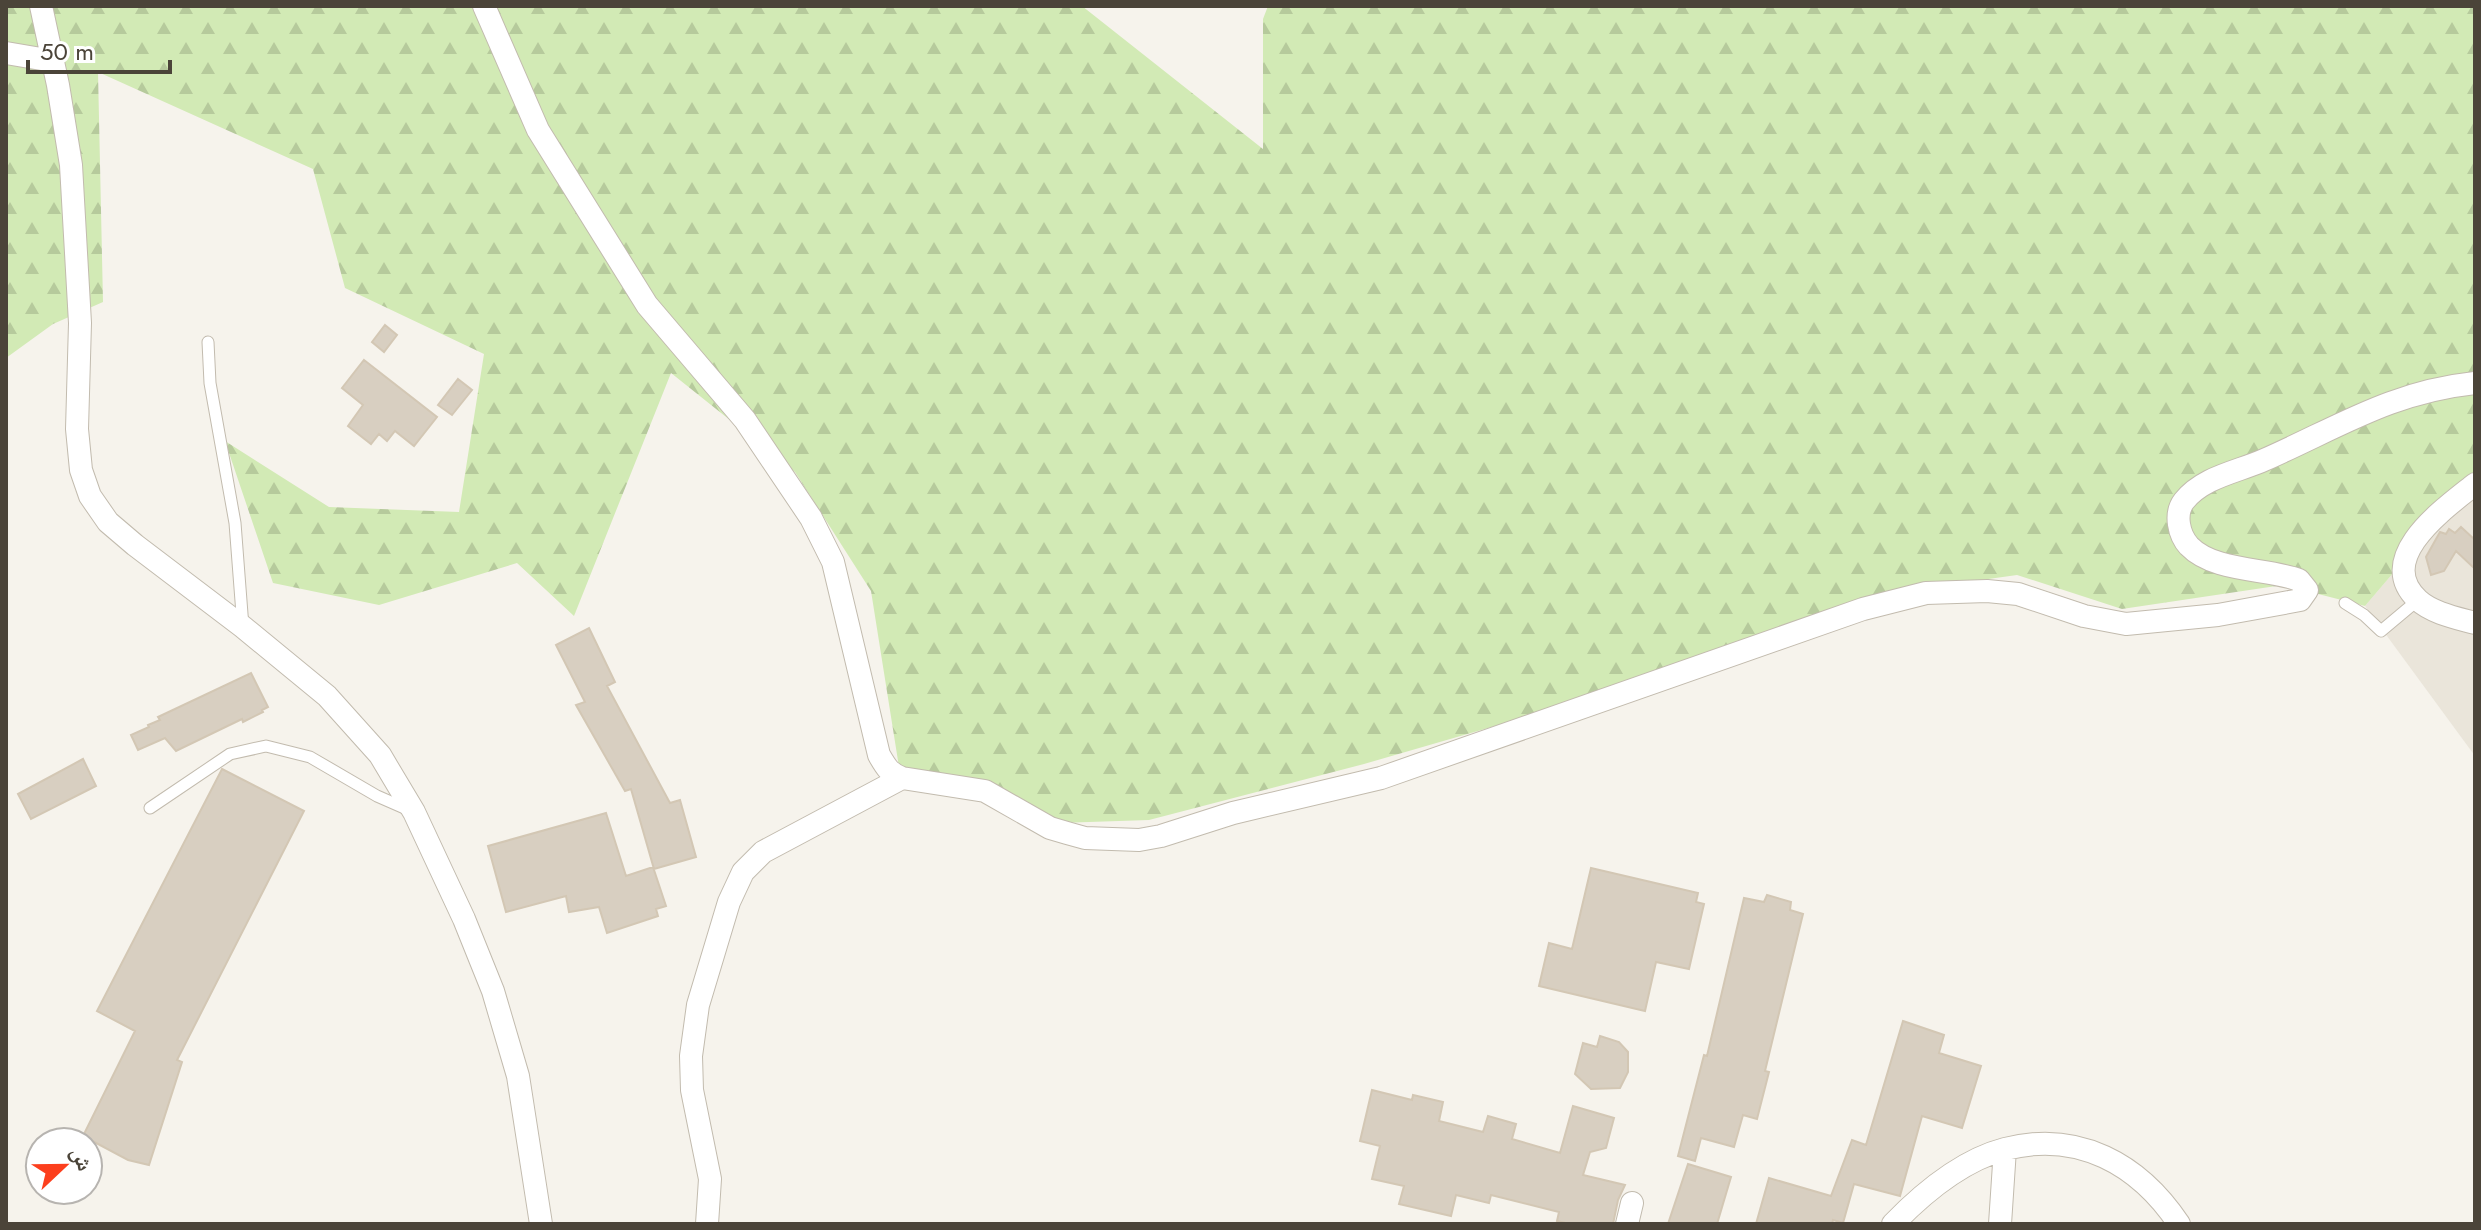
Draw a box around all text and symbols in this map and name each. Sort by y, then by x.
scale bar [28,24,170,74]
text: 50 m [40,34,94,69]
north arrow [24,1126,104,1206]
text: ش [63,1142,102,1175]

